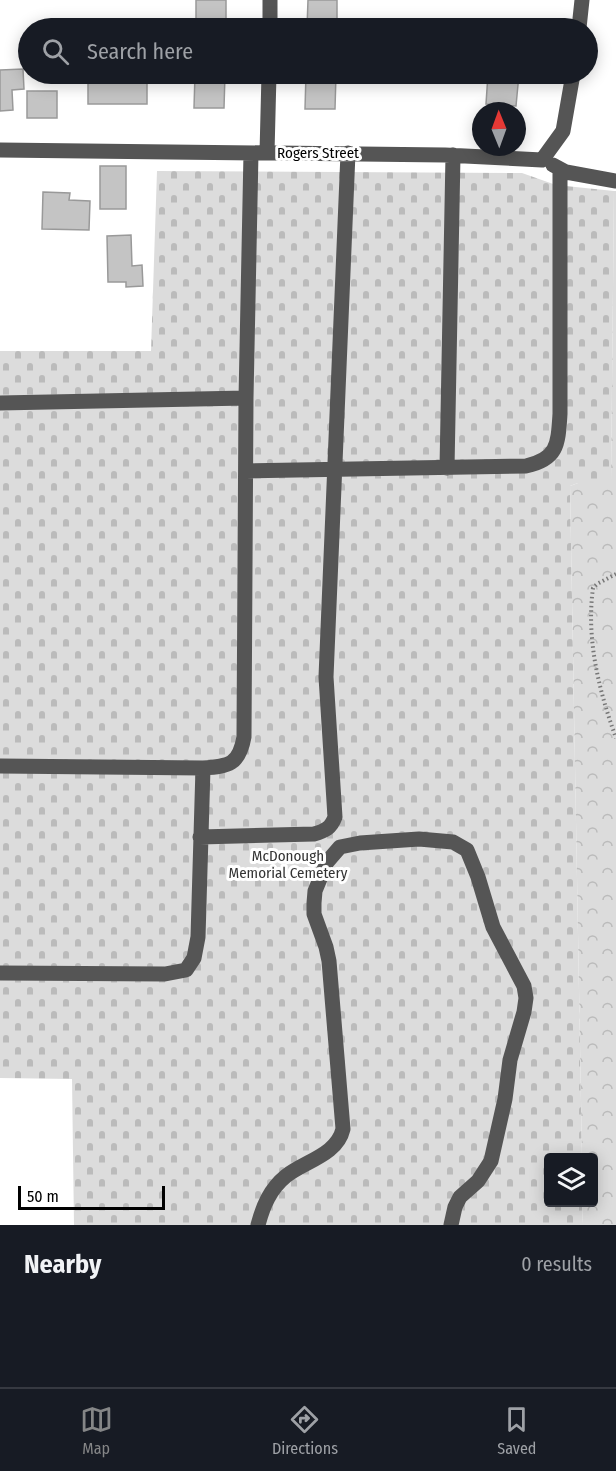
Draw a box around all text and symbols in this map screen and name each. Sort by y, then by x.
search box [18,18,598,84]
icon: search [39,35,72,68]
text: Search here [87,38,193,65]
north arrow [472,102,526,156]
street label: Rogers Street [277,144,359,162]
park label: McDonough Memorial Cemetery [229,847,348,882]
map controls [544,1153,598,1207]
button: layers [544,1153,598,1207]
scale bar [18,1183,165,1210]
text: 50 m [27,1187,59,1206]
text: Nearby [24,1249,101,1280]
text: 0 results [521,1252,592,1276]
tab: Map [80,1403,113,1458]
tab: Directions [272,1403,338,1458]
tab: Saved [497,1403,536,1458]

